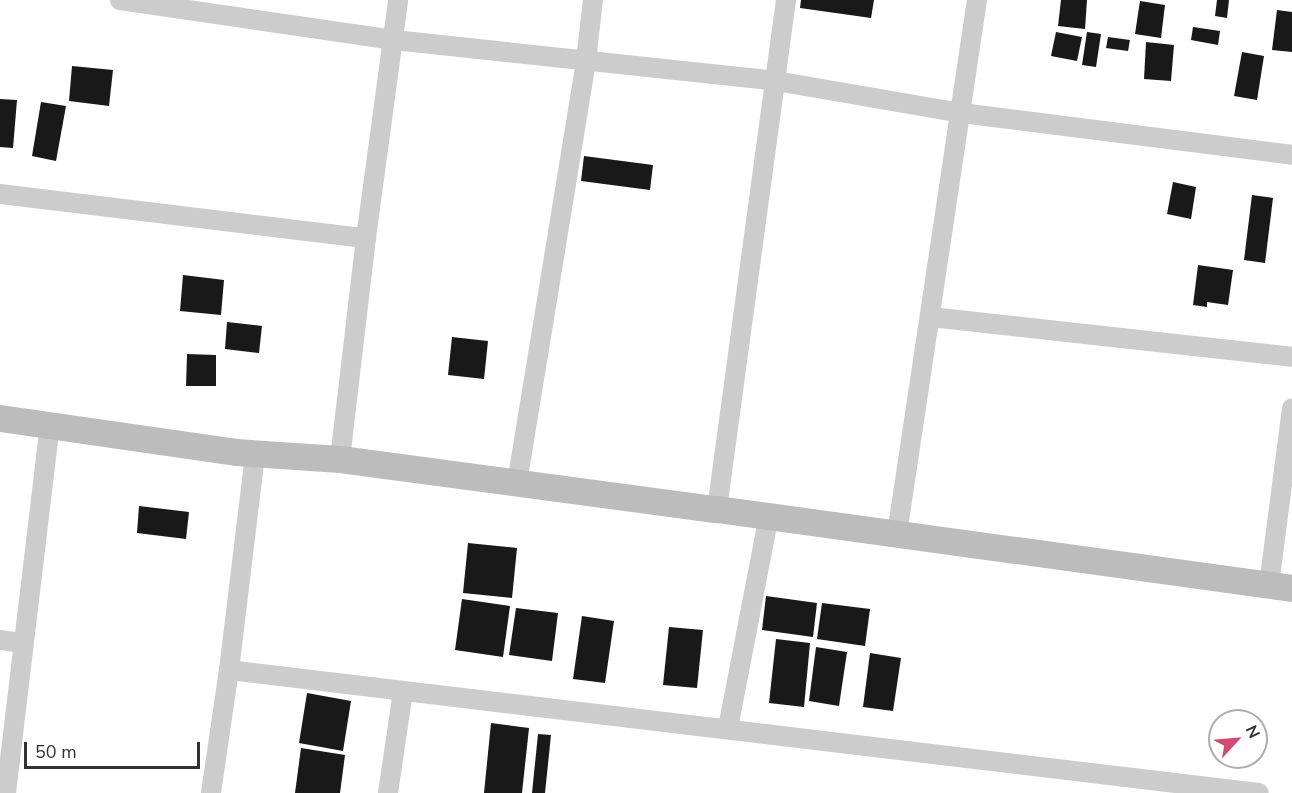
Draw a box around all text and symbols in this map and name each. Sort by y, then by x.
north arrow [1208,709,1268,769]
text: N [1240,722,1265,742]
scale bar [27,730,202,768]
text: 50 m [35,740,77,764]

